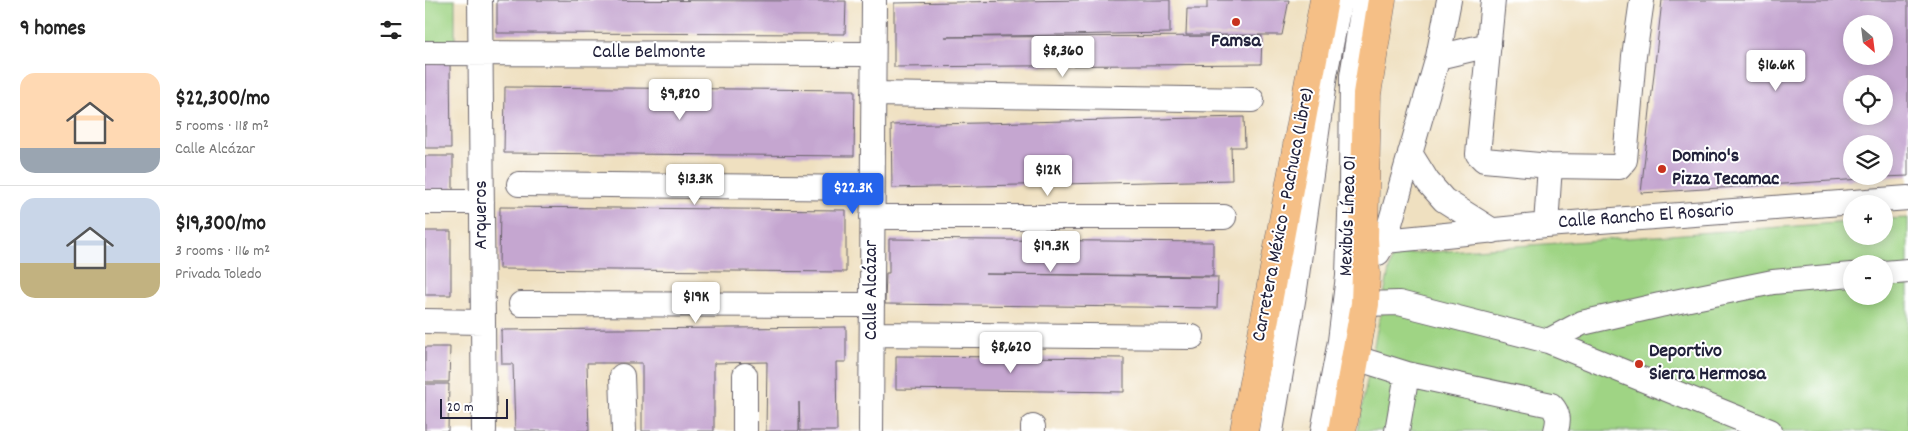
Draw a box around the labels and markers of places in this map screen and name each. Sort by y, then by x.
marker: Famsa [1230,16,1242,28]
place label: Famsa [1211,28,1262,56]
pin: $8,360 [1022,36,1104,78]
pin: $16.6K [1735,49,1817,92]
pin: $9,820 [639,78,721,121]
place label: Domino's Pizza Tecamac [1672,143,1779,194]
pin: $12K [1018,154,1078,197]
marker: Domino's Pizza Tecamac [1656,163,1668,175]
pin: $13.3K [654,164,736,206]
pin: $22.3K [812,172,894,215]
pin: $19.3K [1010,230,1092,273]
pin: $19K [666,282,726,324]
pin: $8,620 [970,332,1052,374]
place label: Deportivo Sierra Hermosa [1649,338,1767,389]
marker: Deportivo Sierra Hermosa [1633,358,1645,370]

